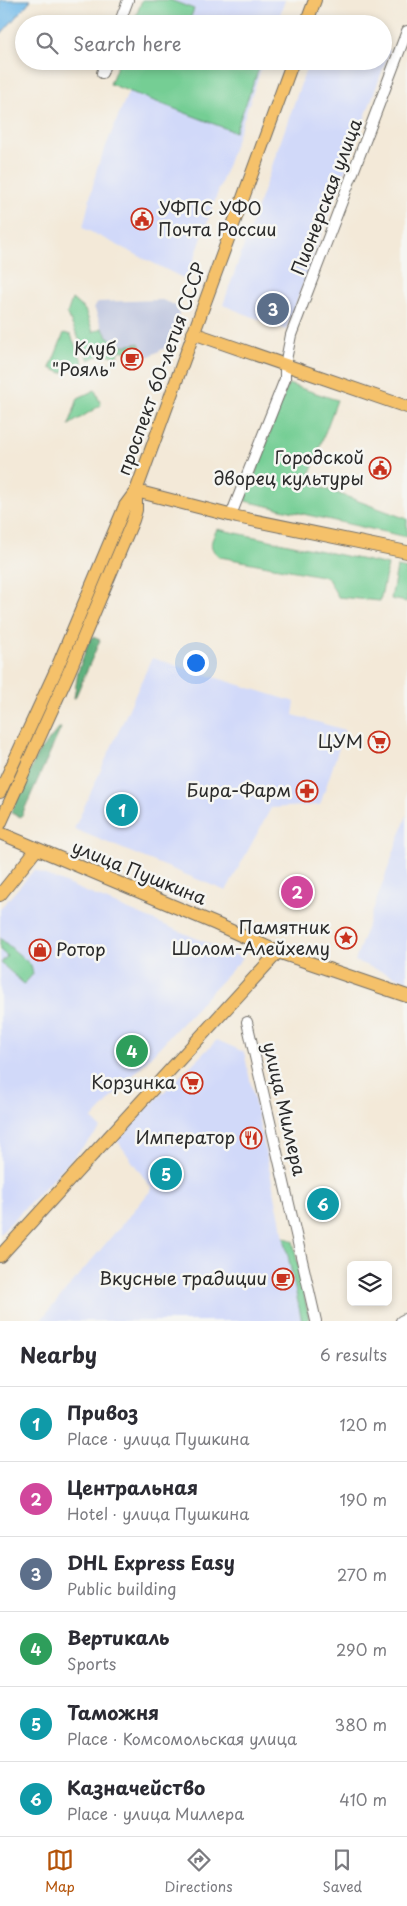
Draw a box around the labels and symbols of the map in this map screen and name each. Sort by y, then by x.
street label: Пионерская улица [283,114,368,279]
place label: УФПС УФО Почта России [158,194,277,242]
public building icon: УФПС УФО Почта России [130,207,154,231]
street label: проспект 60-летия СССР [109,258,212,479]
pin: 3 [257,290,289,328]
place label: Клуб "Рояль" [52,334,116,382]
cafe icon: Клуб "Рояль" [120,347,144,371]
place label: Городской дворец культуры [214,443,364,491]
public building icon: Городской дворец культуры [368,456,392,480]
your location [183,650,209,676]
place label: ЦУМ [318,727,363,754]
supermarket icon: ЦУМ [367,730,391,754]
place label: Бира-Фарм [187,776,291,803]
pharmacy icon: Бира-Фарм [295,779,319,803]
pin: 1 [106,791,138,829]
street label: улица Пушкина [68,832,211,911]
pin: 2 [281,873,313,911]
place label: Памятник Шолом-Алейхему [172,913,330,961]
place icon: Памятник Шолом-Алейхему [334,926,358,950]
place label: Ротор [56,935,106,962]
shop icon: Ротор [28,938,52,962]
pin: 4 [116,1032,148,1070]
street label: улица Миллера [257,1039,314,1179]
place label: Корзинка [91,1068,177,1095]
supermarket icon: Корзинка [180,1071,204,1095]
place label: Император [136,1123,235,1150]
restaurant icon: Император [239,1126,263,1150]
pin: 5 [150,1155,182,1193]
pin: 6 [307,1185,339,1223]
place label: Вкусные традиции [99,1264,267,1291]
cafe icon: Вкусные традиции [271,1267,295,1291]

